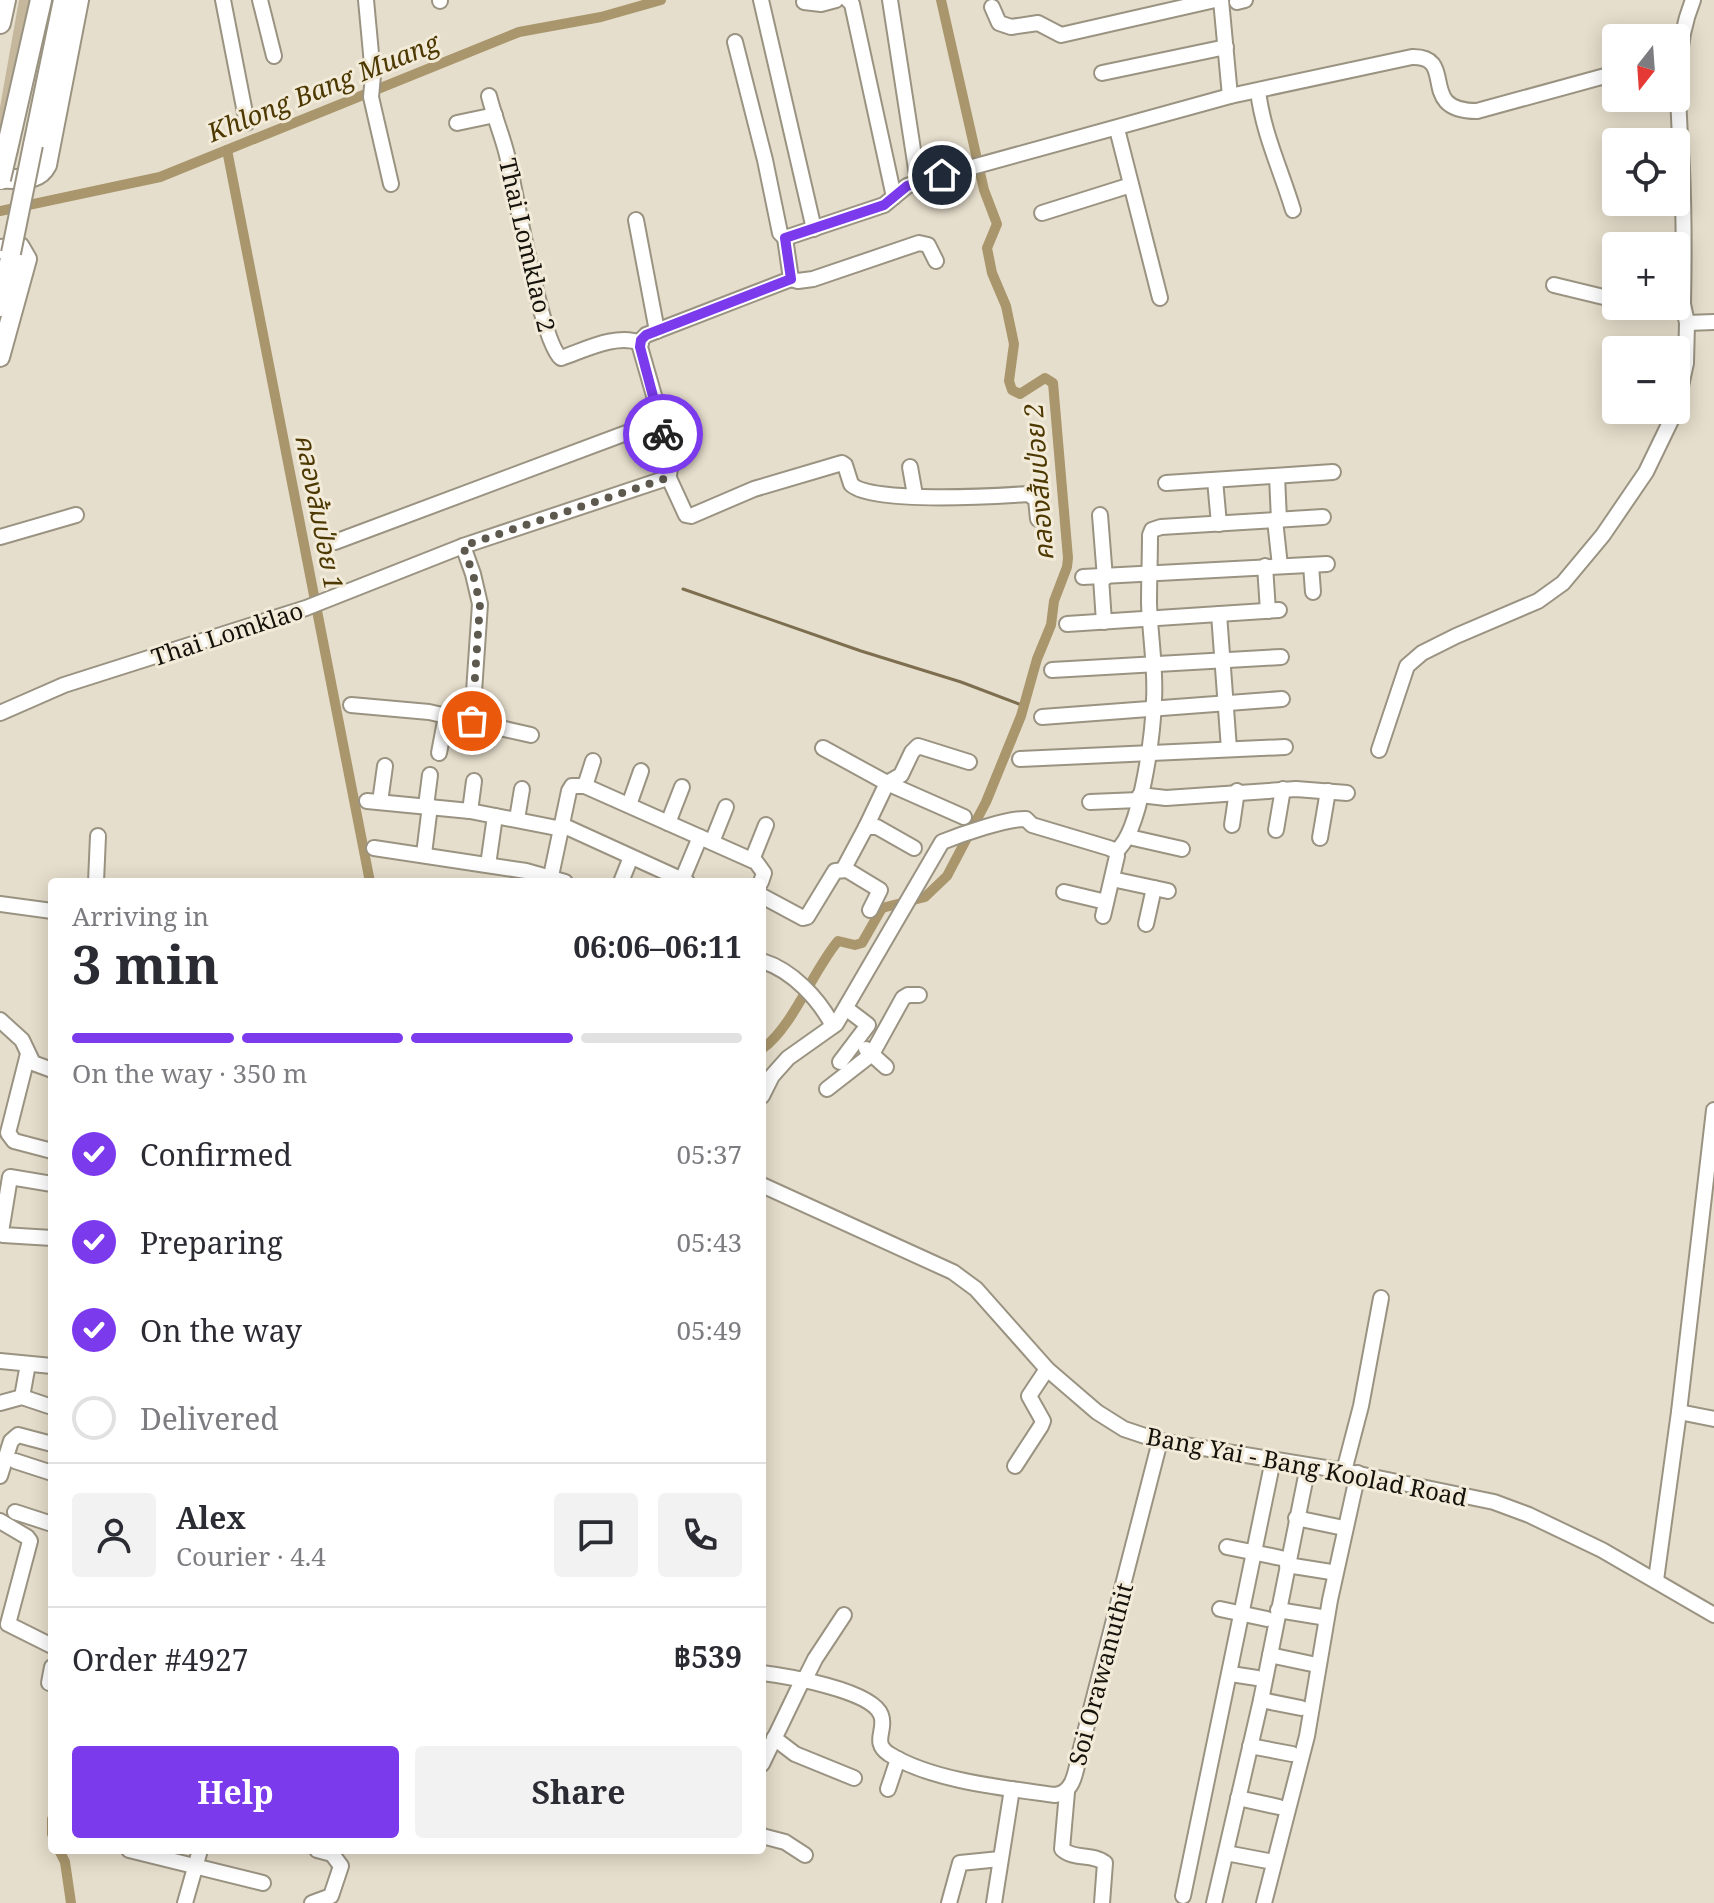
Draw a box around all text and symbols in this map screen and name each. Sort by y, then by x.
water label: Khlong Bang Muang [201,23,446,150]
north arrow [1602,24,1690,112]
map controls [1602,24,1690,424]
button: locate [1602,128,1690,216]
pin [908,141,976,209]
icon: home [920,153,964,197]
street label: Thai Lomklao 2 [492,155,564,335]
button: + [1602,232,1690,320]
button: − [1602,336,1690,424]
courier [623,394,703,474]
water label: คลองส้มป่อย 2 [1015,402,1061,562]
icon: bike [641,412,685,456]
water label: คลองส้มป่อย 1 [287,431,353,593]
street label: Thai Lomklao [147,593,307,673]
pin [438,687,506,755]
icon: bag [450,699,494,743]
text: Arriving in [72,898,209,934]
text: 06:06–06:11 [573,926,742,967]
text: 3 min [72,928,219,999]
text: On the way · 350 m [72,1055,307,1091]
icon: check [72,1132,116,1176]
text: Confirmed [140,1134,292,1175]
text: 05:37 [676,1136,742,1172]
icon: check [72,1220,116,1264]
text: Preparing [140,1222,283,1263]
text: 05:43 [676,1224,742,1260]
icon: check [72,1308,116,1352]
text: On the way [140,1310,302,1351]
text: 05:49 [676,1312,742,1348]
text: Delivered [140,1398,279,1439]
street label: Bang Yai - Bang Koolad Road [1144,1419,1470,1513]
button: person [72,1493,156,1577]
button: chat [554,1493,638,1577]
button: phone [658,1493,742,1577]
text: Alex [176,1497,246,1538]
text: Courier · 4.4 [176,1538,326,1574]
street label: Soi Orawanuthit [1060,1579,1140,1769]
text: ฿539 [674,1636,742,1677]
text: Order #4927 [72,1639,249,1680]
button: Help [72,1746,399,1838]
button: Share [415,1746,742,1838]

